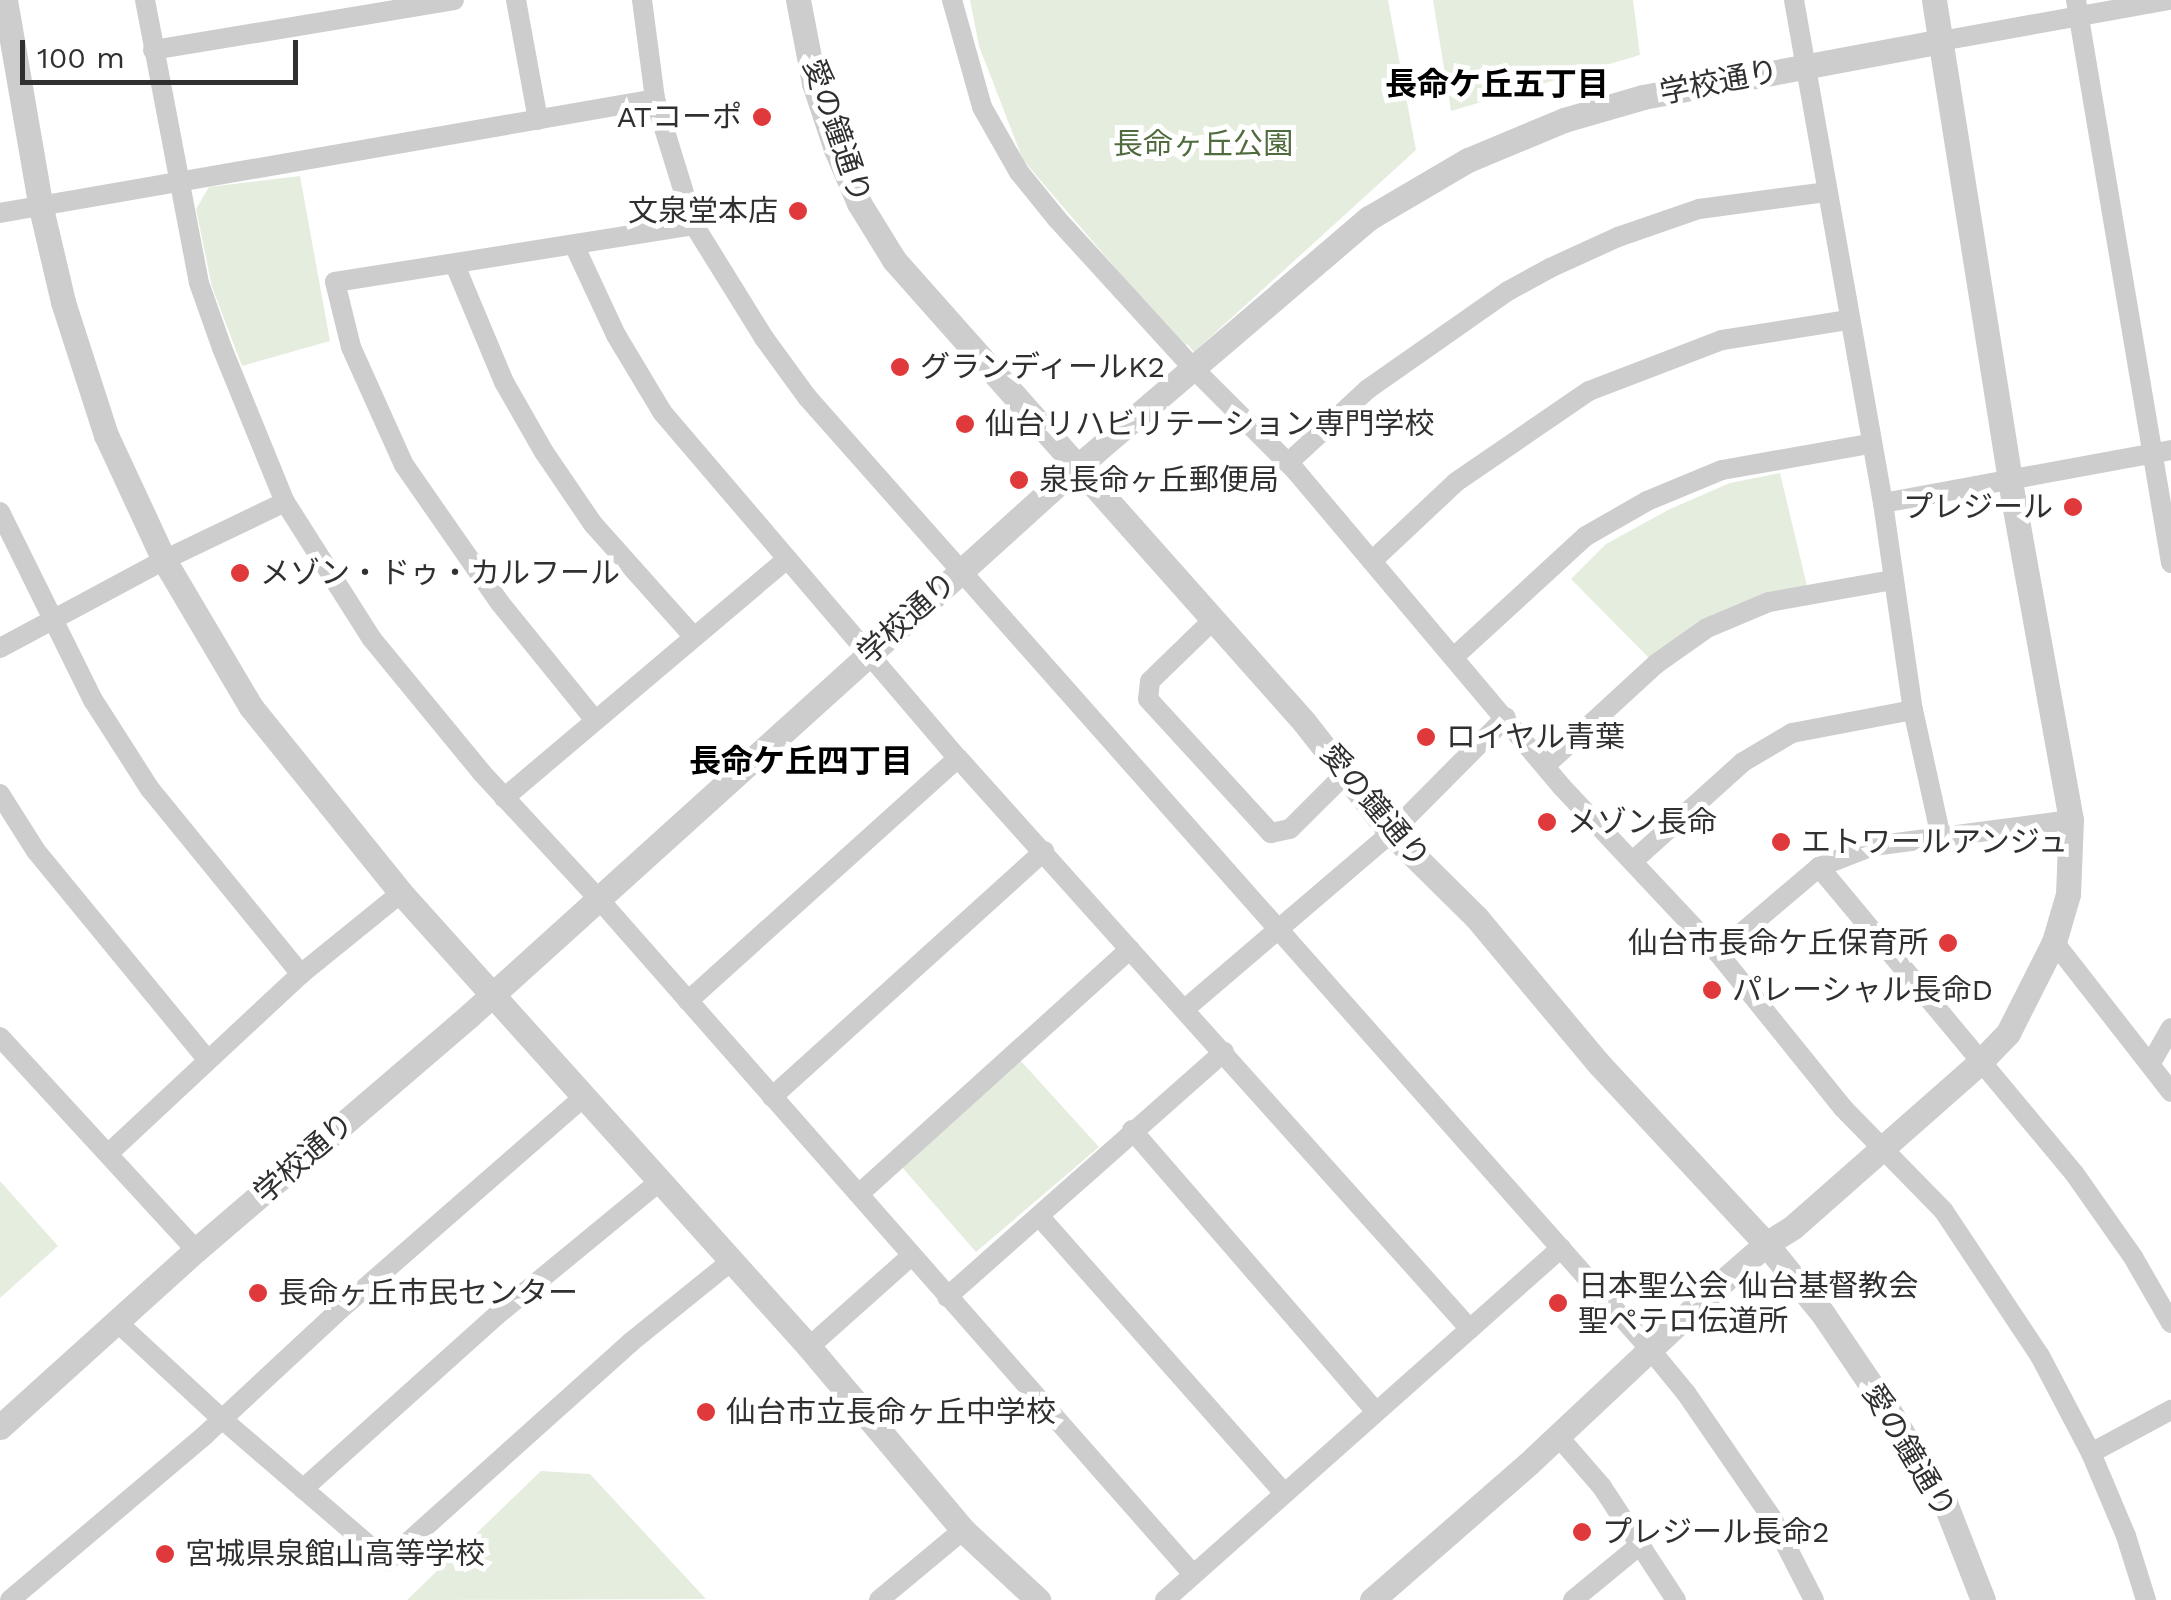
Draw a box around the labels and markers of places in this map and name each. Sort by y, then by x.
place label: ATコーポ [617,99,742,135]
marker: ATコーポ [751,106,773,128]
place label: 文泉堂本店 [628,193,778,229]
marker: 文泉堂本店 [787,200,809,222]
place label: グランディールK2 [920,349,1167,385]
marker: グランディールK2 [889,356,911,378]
place label: 仙台リハビリテーション専門学校 [985,406,1435,442]
marker: 仙台リハビリテーション専門学校 [954,413,976,435]
place label: 泉長命ヶ丘郵便局 [1039,462,1279,498]
marker: 泉長命ヶ丘郵便局 [1008,469,1030,491]
place label: プレジール [1903,489,2053,525]
marker: プレジール [2062,496,2084,518]
place label: メゾン・ドゥ・カルフール [260,555,620,591]
marker: メゾン・ドゥ・カルフール [229,562,251,584]
place label: ロイヤル青葉 [1446,719,1626,755]
marker: ロイヤル青葉 [1415,726,1437,748]
place label: メゾン長命 [1567,804,1717,840]
marker: メゾン長命 [1536,811,1558,833]
place label: エトワールアンジュ [1801,824,2071,860]
marker: エトワールアンジュ [1770,831,1792,853]
place label: 仙台市長命ケ丘保育所 [1628,925,1928,961]
marker: 仙台市長命ケ丘保育所 [1937,932,1959,954]
place label: パレーシャル長命D [1732,972,1994,1008]
marker: パレーシャル長命D [1701,979,1723,1001]
place label: 日本聖公会 仙台基督教会 聖ペテロ伝道所 [1578,1268,1918,1338]
place label: 長命ヶ丘市民センター [278,1275,578,1311]
marker: 長命ヶ丘市民センター [247,1282,269,1304]
marker: 日本聖公会 仙台基督教会 聖ペテロ伝道所 [1547,1292,1569,1314]
place label: 仙台市立長命ヶ丘中学校 [726,1394,1056,1430]
marker: 仙台市立長命ヶ丘中学校 [695,1401,717,1423]
place label: プレジール長命2 [1602,1514,1829,1550]
marker: プレジール長命2 [1571,1521,1593,1543]
place label: 宮城県泉館山高等学校 [185,1536,485,1572]
marker: 宮城県泉館山高等学校 [154,1543,176,1565]

